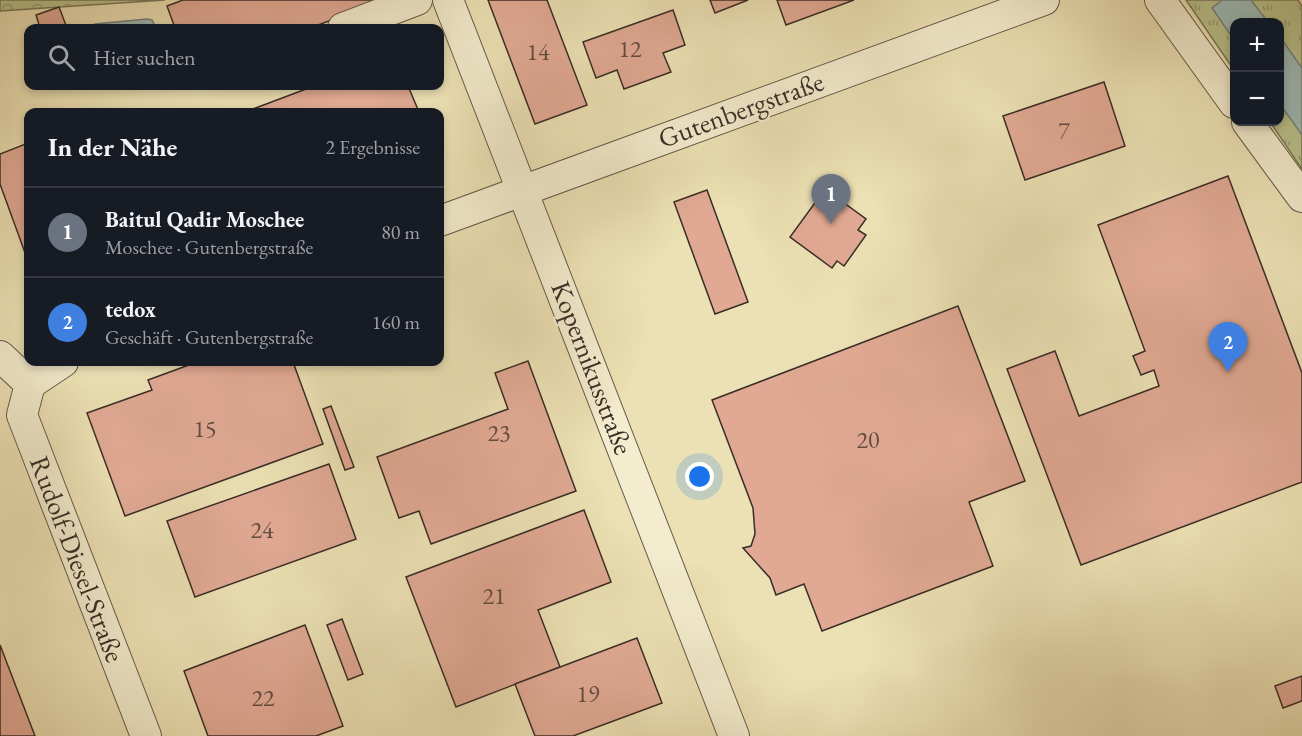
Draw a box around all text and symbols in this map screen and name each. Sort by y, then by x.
map controls [1230,18,1284,126]
button: + [1230,18,1284,72]
search box [24,24,444,90]
house number: 12 [618,33,642,64]
house number: 14 [526,36,550,67]
icon: search [45,41,78,74]
text: Hier suchen [93,43,196,72]
street label: Gutenbergstraße [653,63,828,156]
button: − [1230,72,1284,126]
house number: 7 [1058,115,1070,146]
text: In der Nähe [48,130,177,164]
text: 2 Ergebnisse [325,134,420,160]
pin: 1 [812,174,850,224]
text: Baitul Qadir Moschee [105,205,304,234]
text: 1 [62,219,73,245]
text: 80 m [381,219,420,245]
text: Moschee · Gutenbergstraße [105,234,313,260]
street label: Kopernikusstraße [543,276,642,459]
text: tedox [105,295,156,324]
text: 2 [62,309,73,335]
text: 160 m [372,309,420,335]
pin: 2 [1208,322,1248,372]
text: Geschäft · Gutenbergstraße [105,324,313,350]
house number: 15 [193,413,217,444]
house number: 23 [487,417,511,448]
house number: 20 [856,424,880,455]
street label: Rudolf-Diesel-Straße [22,451,133,667]
your location [685,462,714,491]
house number: 24 [250,514,274,545]
house number: 21 [482,580,506,611]
house number: 19 [576,678,600,709]
house number: 22 [251,682,275,713]

